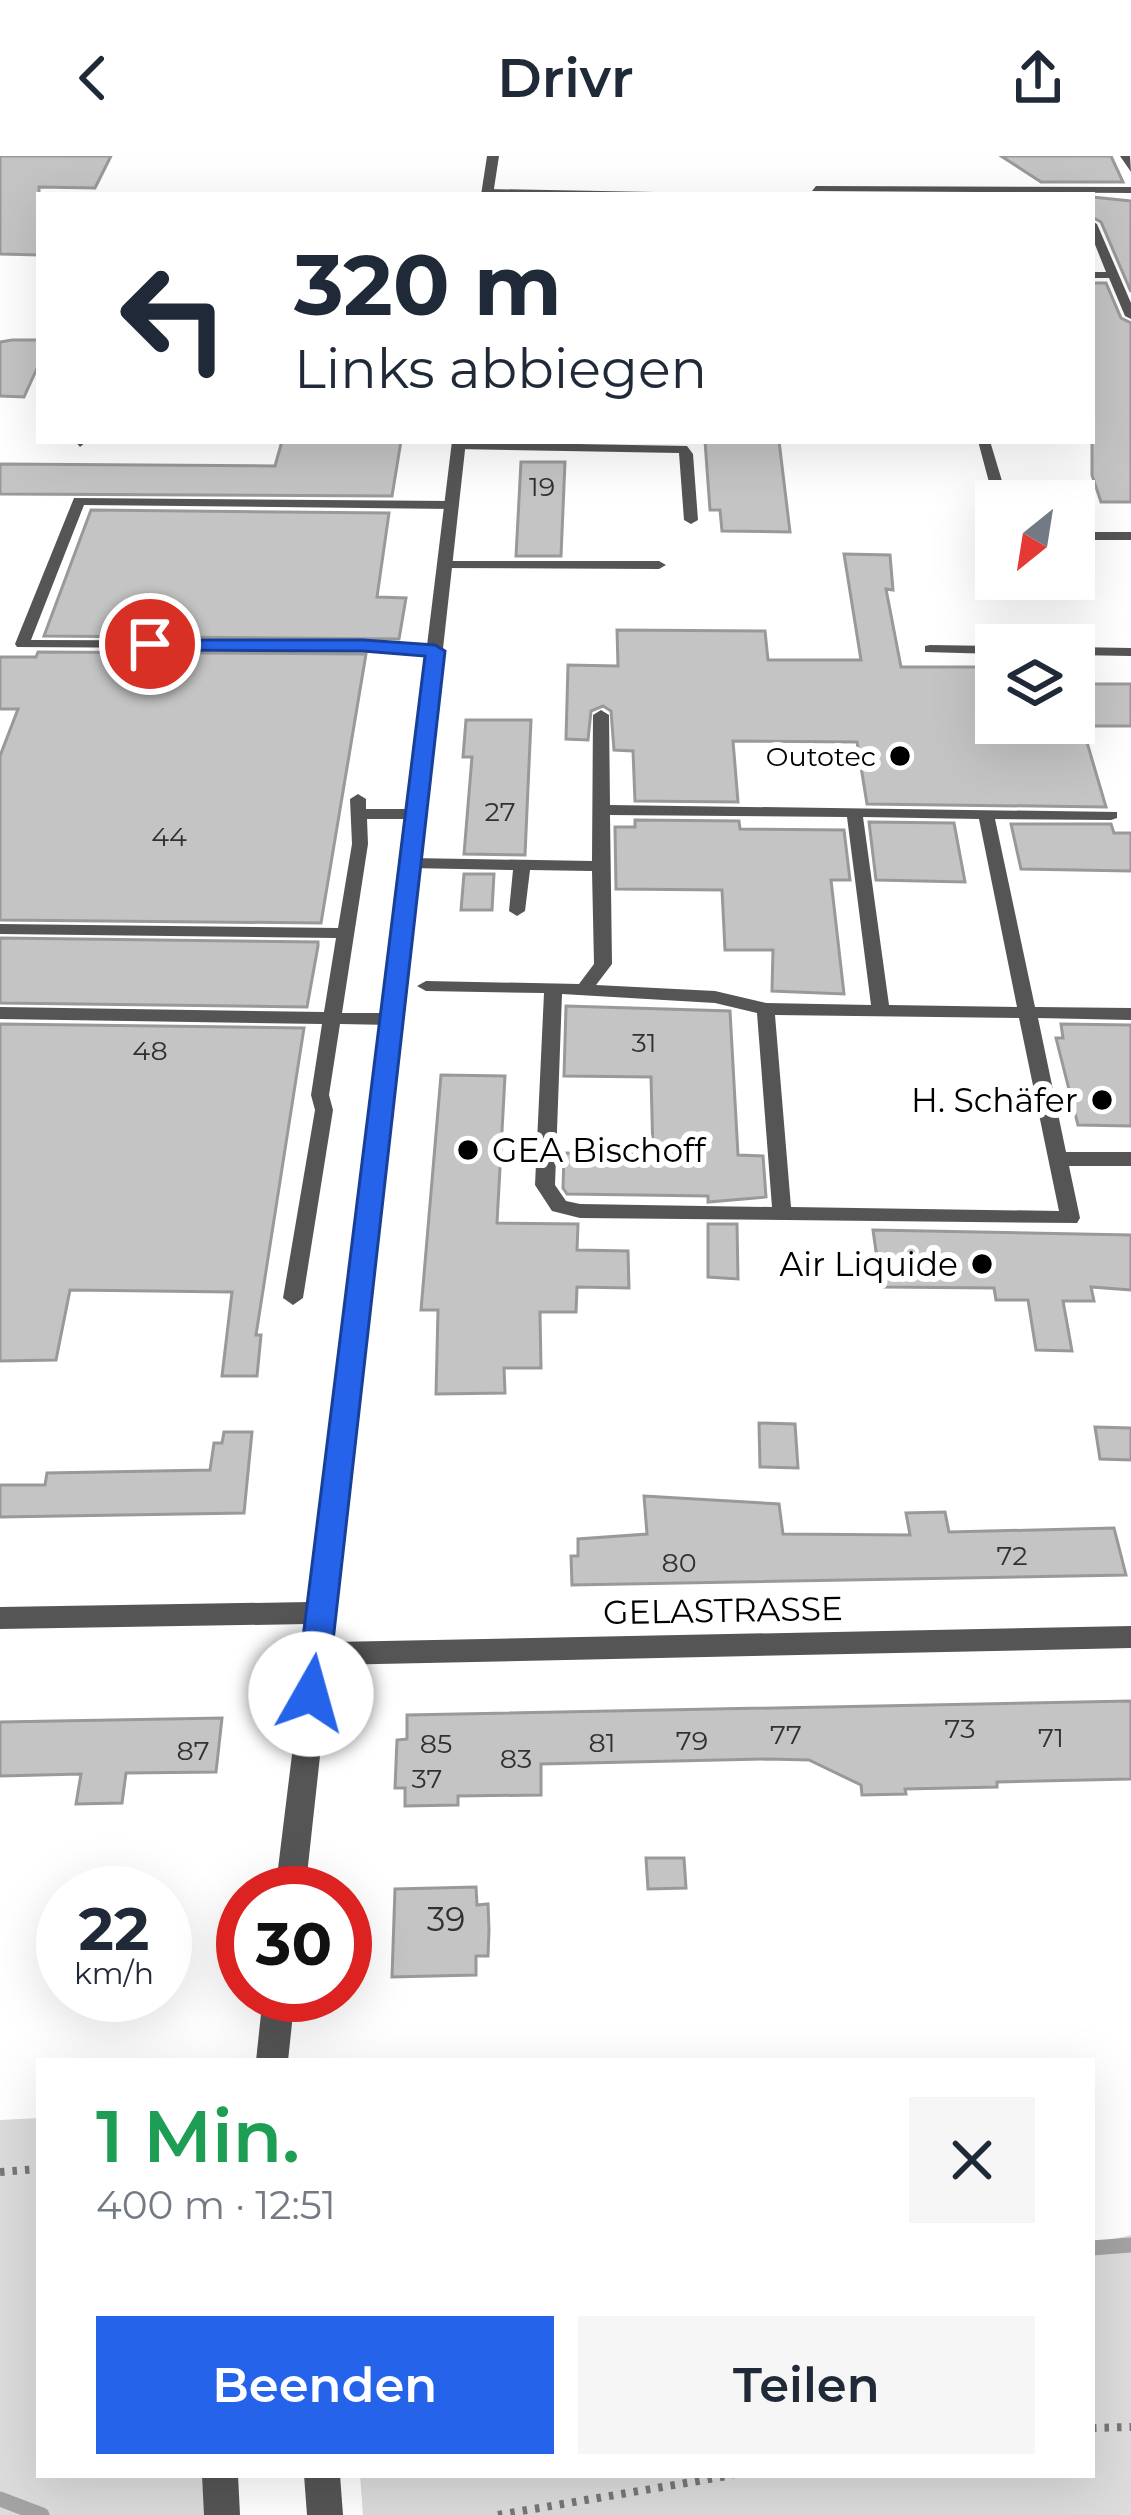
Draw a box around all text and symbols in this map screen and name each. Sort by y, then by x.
icon: back [60,45,126,111]
text: Drivr [497,45,634,111]
icon: share [1005,45,1071,111]
text: 320 m [294,234,562,336]
icon: left [96,240,252,396]
text: Links abbiegen [294,336,707,402]
house number: 19 [529,470,555,503]
north arrow [975,480,1095,600]
map controls [975,480,1095,744]
pin [99,593,201,695]
icon: arrive [117,611,183,677]
button: layers [975,624,1095,744]
place label: Outotec [766,740,876,773]
marker: Outotec [887,743,913,769]
house number: 27 [484,795,516,828]
house number: 44 [151,820,187,853]
house number: 31 [632,1026,656,1059]
house number: 48 [132,1034,168,1067]
place label: H. Schäfer [911,1080,1078,1120]
marker: H. Schäfer [1089,1087,1115,1113]
place label: GEA Bischoff [492,1130,707,1170]
marker: GEA Bischoff [455,1137,481,1163]
place label: Air Liquide [780,1244,958,1284]
marker: Air Liquide [969,1251,995,1277]
house number: 72 [996,1539,1028,1572]
house number: 80 [661,1546,697,1579]
street label: GELASTRASSE [603,1588,843,1632]
position arrow [248,1631,374,1757]
house number: 73 [945,1712,975,1745]
house number: 77 [770,1718,802,1751]
house number: 71 [1038,1721,1064,1754]
house number: 79 [676,1724,708,1757]
house number: 81 [589,1726,615,1759]
house number: 85 [420,1727,452,1760]
house number: 87 [176,1734,210,1767]
house number: 83 [500,1742,532,1775]
house number: 37 [412,1762,442,1795]
speed limit sign: 30 [216,1866,372,2022]
text: 22 [79,1892,149,1965]
house number: 39 [427,1899,465,1939]
text: km/h [74,1955,154,1992]
text: 1 Min. [96,2092,300,2180]
button: close [909,2097,1035,2223]
text: 400 m · 12:51 [96,2181,336,2229]
button: Beenden [96,2316,554,2454]
button: Teilen [578,2316,1035,2454]

